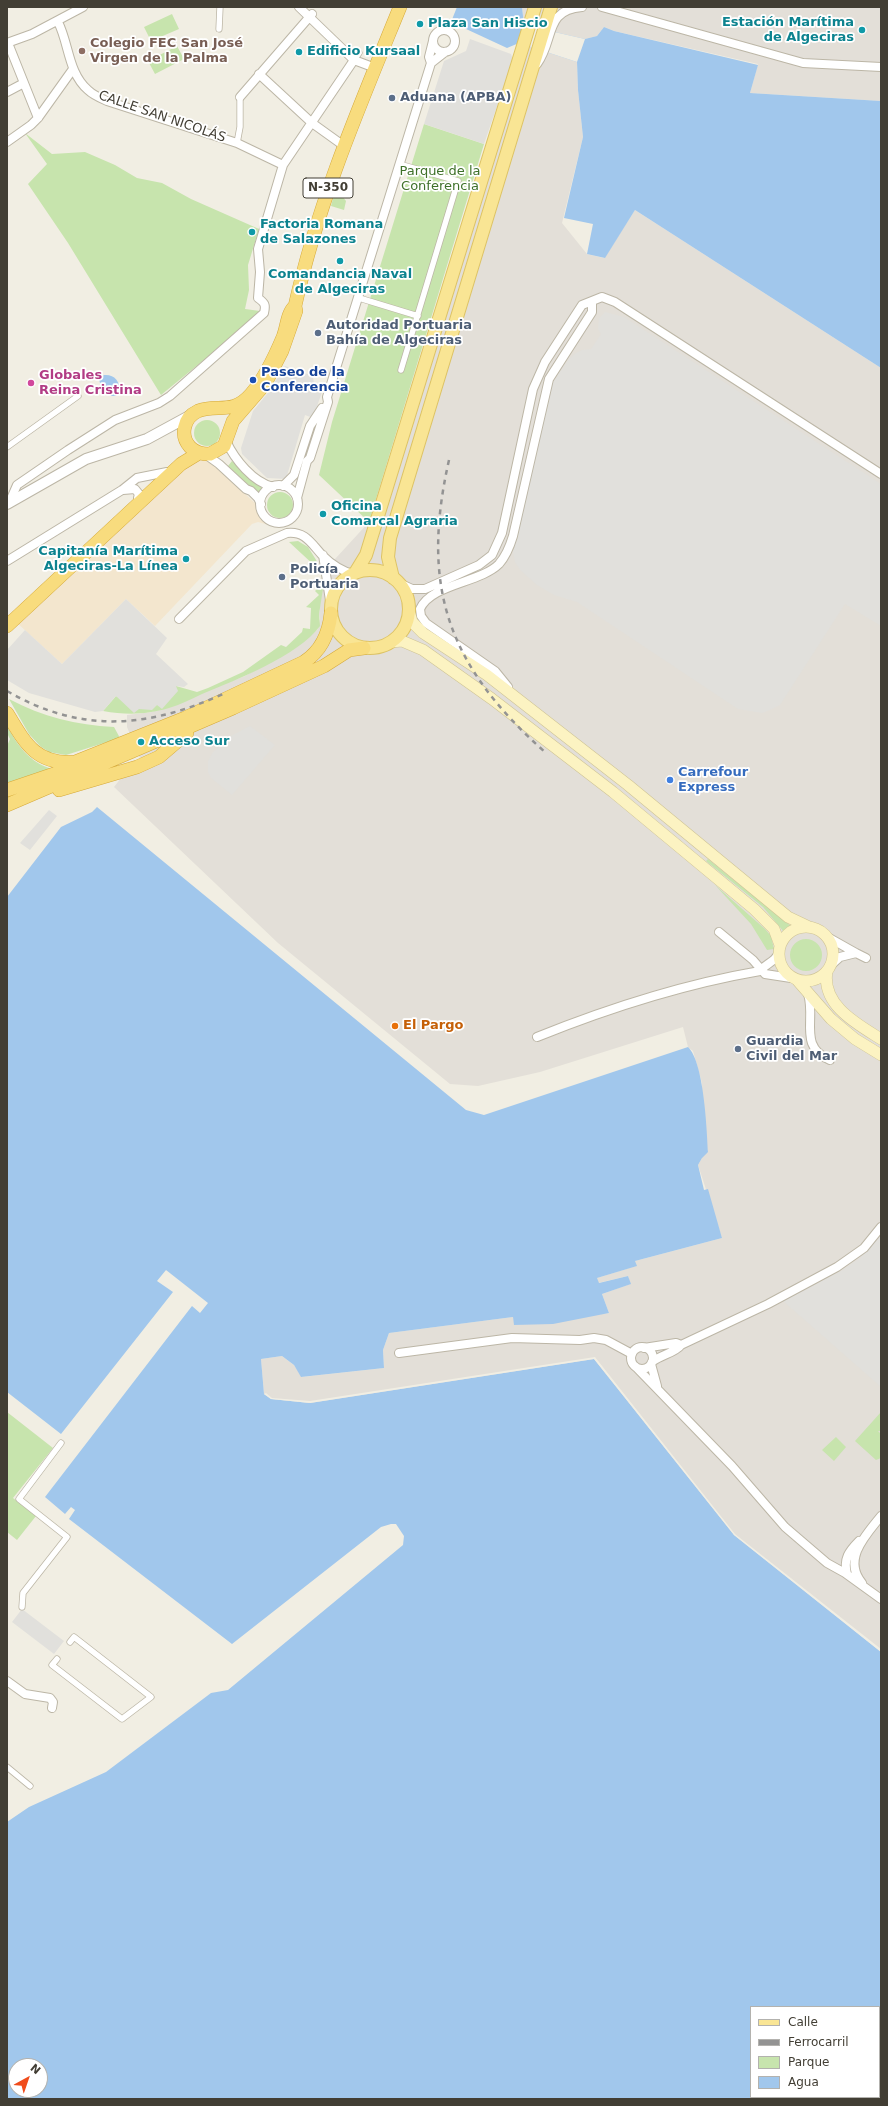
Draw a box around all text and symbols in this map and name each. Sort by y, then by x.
place label: Estación Marítima de Algeciras [722,15,854,46]
place label: Plaza San Hiscio [428,16,548,32]
marker: Plaza San Hiscio [415,19,425,29]
marker: Estación Marítima de Algeciras [857,25,867,35]
place label: Colegio FEC San José Virgen de la Palma [90,36,243,67]
place label: Edificio Kursaal [307,44,420,60]
marker: Colegio FEC San José Virgen de la Palma [77,46,87,56]
marker: Edificio Kursaal [294,47,304,57]
street label: CALLE SAN NICOLÁS [96,88,228,146]
place label: Aduana (APBA) [400,90,511,106]
marker: Aduana (APBA) [387,93,397,103]
park label: Parque de la Conferencia [400,164,480,195]
road number: N-350 [303,178,353,198]
place label: Factoria Romana de Salazones [260,217,383,248]
marker: Factoria Romana de Salazones [247,227,257,237]
marker: Comandancia Naval de Algeciras [335,256,345,266]
place label: Comandancia Naval de Algeciras [268,267,412,298]
place label: Autoridad Portuaria Bahía de Algeciras [326,318,472,349]
marker: Autoridad Portuaria Bahía de Algeciras [313,328,323,338]
place label: Paseo de la Conferencia [261,365,349,396]
place label: Globales Reina Cristina [39,368,142,399]
marker: Paseo de la Conferencia [248,375,258,385]
marker: Globales Reina Cristina [26,378,36,388]
place label: Oficina Comarcal Agraria [331,499,458,530]
marker: Oficina Comarcal Agraria [318,509,328,519]
place label: Capitanía Marítima Algeciras-La Línea [38,544,178,575]
marker: Capitanía Marítima Algeciras-La Línea [181,554,191,564]
place label: Policía Portuaria [290,562,359,593]
marker: Policía Portuaria [277,572,287,582]
place label: Acceso Sur [149,734,230,750]
marker: Acceso Sur [136,737,146,747]
place label: Carrefour Express [678,765,748,796]
marker: Carrefour Express [665,775,675,785]
place label: El Pargo [403,1018,463,1034]
marker: El Pargo [390,1021,400,1031]
place label: Guardia Civil del Mar [746,1034,837,1065]
marker: Guardia Civil del Mar [733,1044,743,1054]
legend [750,2006,880,2098]
text: Calle [788,2015,818,2029]
text: Ferrocarril [788,2035,849,2049]
text: Parque [788,2055,829,2069]
north arrow [8,2058,48,2098]
text: N [28,2061,43,2077]
text: Agua [788,2075,819,2089]

